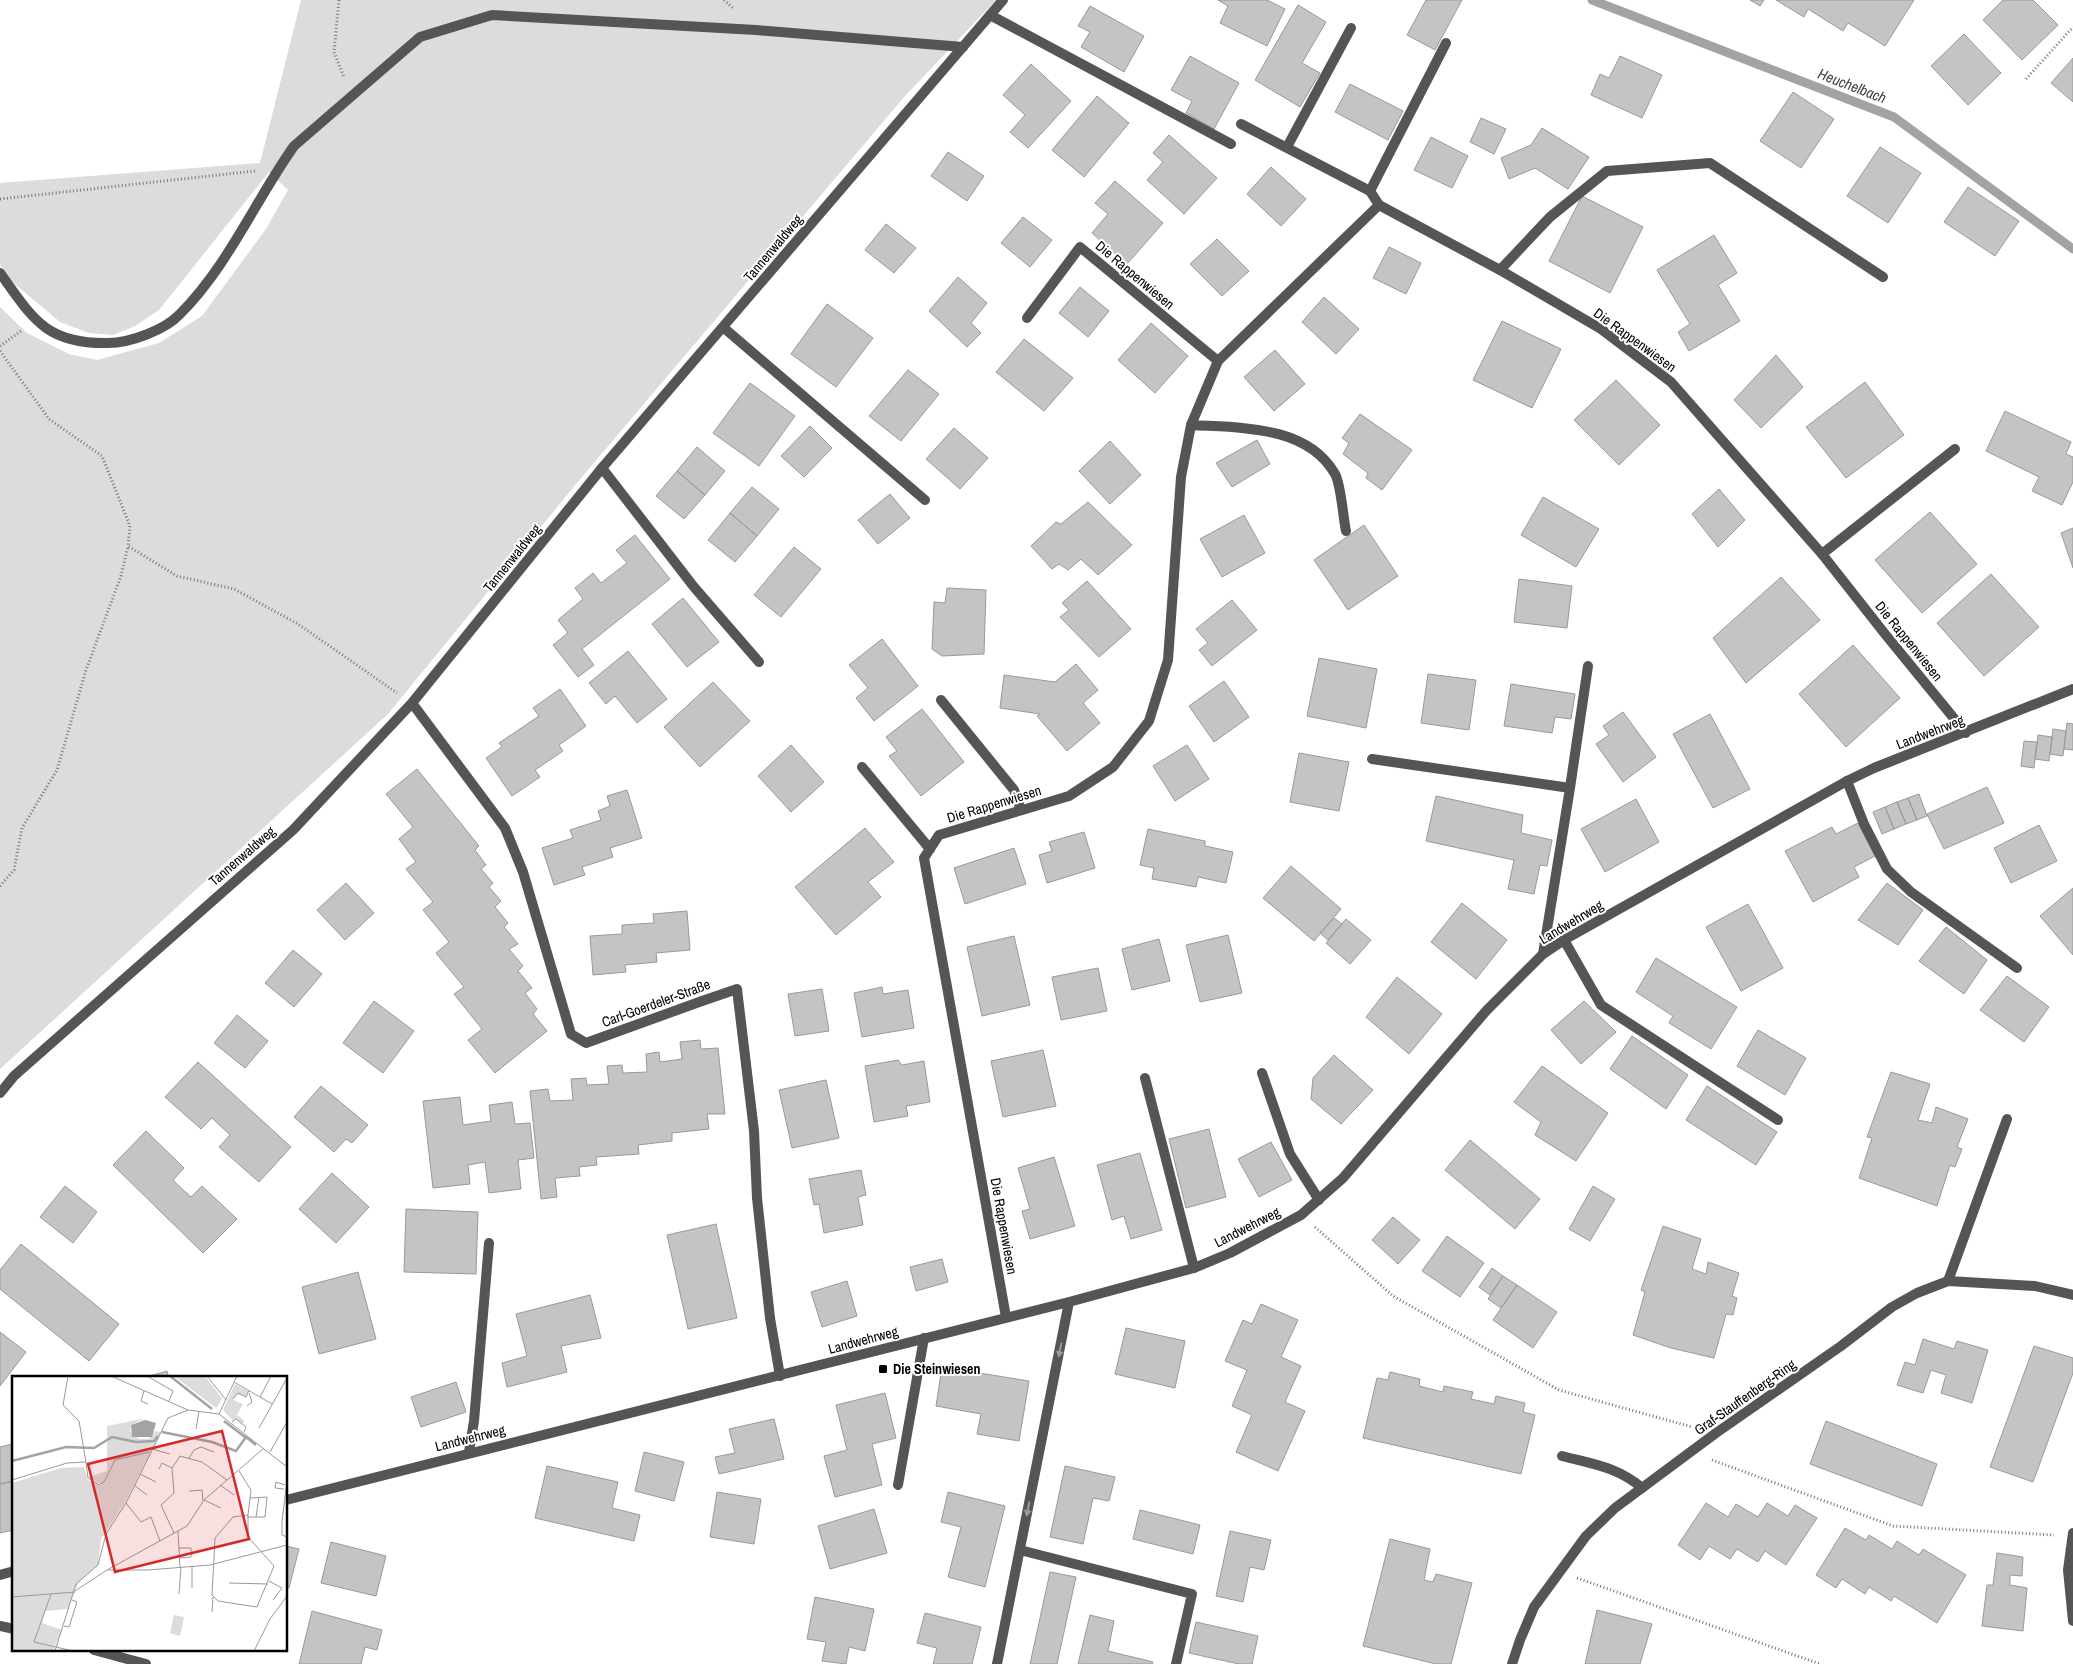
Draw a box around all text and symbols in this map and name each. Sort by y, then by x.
water label: Heuchelbach [1815,63,1890,108]
street label: Tannenwaldweg [740,210,807,285]
street label: Die Rappenwiesen [1092,237,1178,313]
street label: Die Rappenwiesen [1590,304,1680,376]
street label: Tannenwaldweg [479,520,545,596]
street label: Die Rappenwiesen [1871,597,1947,685]
street label: Landwehrweg [1893,711,1967,753]
street label: Die Rappenwiesen [945,781,1043,827]
street label: Tannenwaldweg [205,822,280,890]
street label: Landwehrweg [1536,896,1607,948]
street label: Carl-Goerdeler-Straße [599,975,713,1031]
street label: Die Rappenwiesen [987,1176,1021,1276]
street label: Landwehrweg [1211,1202,1283,1251]
street label: Landwehrweg [826,1322,900,1358]
one-way arrow [1055,1342,1063,1358]
street label: Graf-Stauffenberg-Ring [1691,1355,1800,1439]
place label: Die Steinwiesen [893,1360,980,1378]
marker: Die Steinwiesen [877,1363,889,1375]
inset map [12,1376,288,1652]
street label: Landwehrweg [433,1420,507,1455]
one-way arrow [1024,1501,1032,1517]

